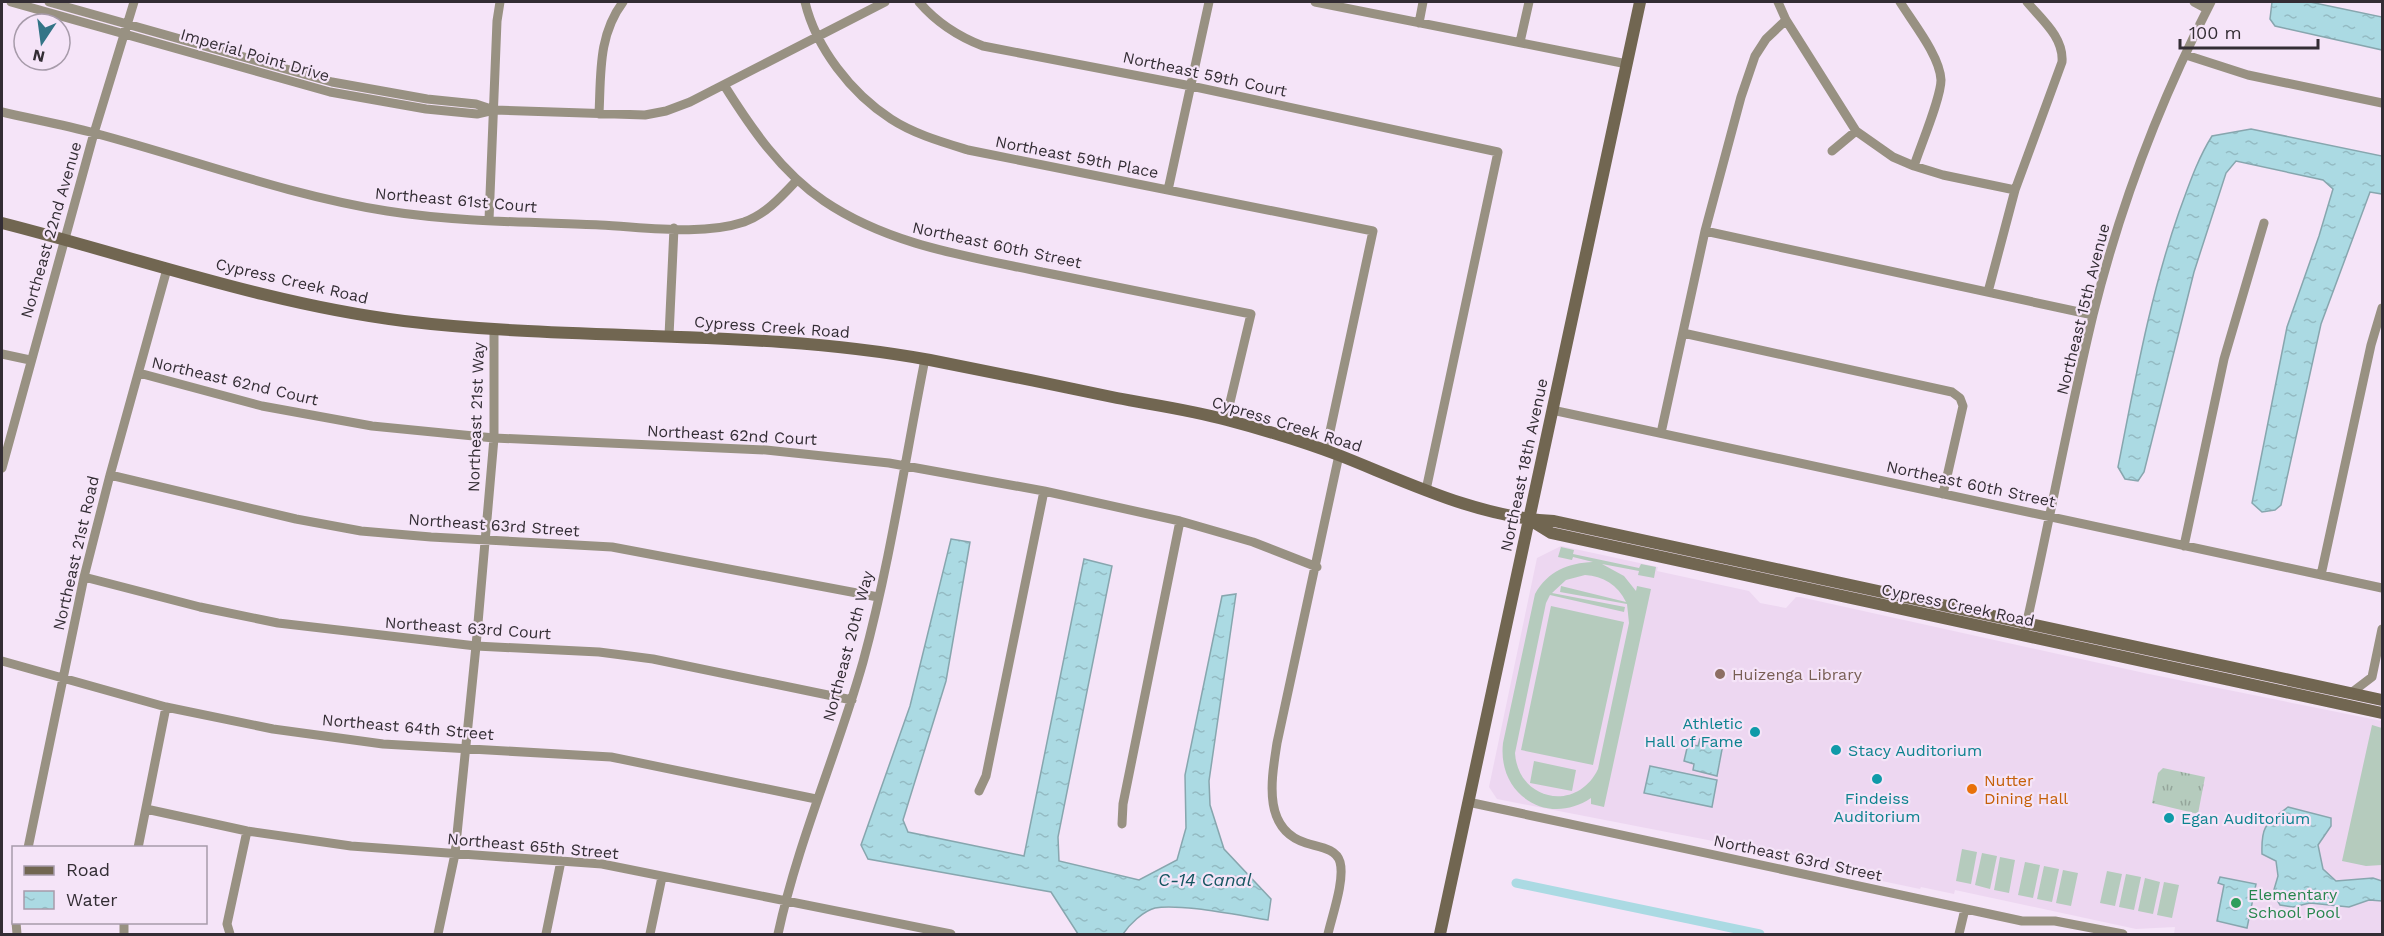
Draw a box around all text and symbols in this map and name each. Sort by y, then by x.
north arrow [12,12,72,72]
scale bar [2180,12,2318,50]
text: 100 m [2189,22,2242,43]
street label: Imperial Point Drive [178,25,332,85]
text: N [31,46,47,67]
street label: Northeast 59th Court [1121,47,1289,101]
street label: Northeast 59th Place [994,132,1160,182]
street label: Northeast 22nd Avenue [17,140,85,320]
street label: Northeast 61st Court [374,183,538,217]
street label: Northeast 60th Street [911,218,1084,272]
street label: Northeast 15th Avenue [2052,221,2114,397]
street label: Cypress Creek Road [214,254,370,308]
street label: Cypress Creek Road [694,312,850,342]
street label: Northeast 21st Way [464,341,488,492]
street label: Northeast 62nd Court [150,353,320,409]
street label: Northeast 18th Avenue [1496,377,1552,553]
street label: Cypress Creek Road [1210,392,1364,456]
street label: Northeast 62nd Court [646,421,818,449]
street label: Northeast 60th Street [1885,457,2058,511]
street label: Northeast 21st Road [49,474,103,632]
street label: Northeast 63rd Street [408,510,581,540]
street label: Northeast 20th Way [819,568,877,723]
street label: Cypress Creek Road [1880,579,2036,631]
street label: Northeast 63rd Court [384,613,552,643]
place label: Huizenga Library [1732,665,1863,684]
marker: Huizenga Library [1713,667,1727,681]
street label: Northeast 64th Street [321,710,495,744]
place label: Athletic Hall of Fame [1645,714,1743,751]
marker: Athletic Hall of Fame [1748,725,1762,739]
place label: Stacy Auditorium [1848,741,1982,760]
marker: Stacy Auditorium [1829,743,1843,757]
place label: Nutter Dining Hall [1984,771,2068,808]
marker: Findeiss Auditorium [1870,772,1884,786]
marker: Nutter Dining Hall [1965,782,1979,796]
place label: Findeiss Auditorium [1834,789,1920,826]
place label: Egan Auditorium [2181,809,2310,828]
marker: Egan Auditorium [2162,811,2176,825]
street label: Northeast 65th Street [446,829,620,863]
street label: Northeast 63rd Street [1712,831,1884,885]
legend [12,846,207,924]
text: Road [66,859,110,880]
water label: C-14 Canal [1158,869,1252,890]
place label: Elementary School Pool [2248,885,2340,922]
text: Water [66,889,118,910]
marker: Elementary School Pool [2229,896,2243,910]

